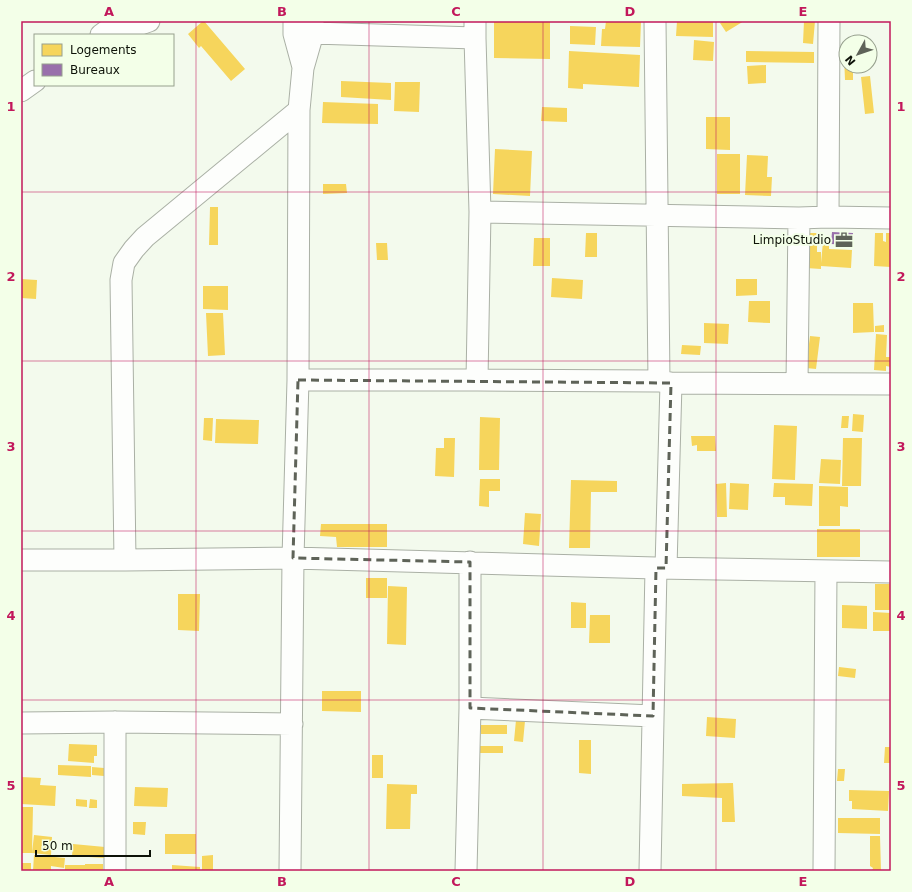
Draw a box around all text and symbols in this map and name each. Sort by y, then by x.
text: A [104,4,114,19]
text: B [277,4,287,19]
text: C [451,4,461,19]
text: D [625,4,636,19]
text: E [799,4,807,19]
legend [34,34,174,86]
north arrow [838,34,878,74]
text: Logements [70,43,136,57]
text: N [843,52,859,68]
text: Bureaux [70,63,120,77]
text: 1 [6,99,16,114]
text: 1 [896,99,906,114]
office icon: LimpioStudio [834,230,854,250]
place label: LimpioStudio [753,233,831,247]
text: 2 [6,269,16,284]
text: 2 [896,269,906,284]
text: 3 [6,439,16,454]
text: 3 [896,439,906,454]
text: 4 [6,608,16,623]
text: 4 [896,608,906,623]
text: 5 [6,778,16,793]
text: 5 [896,778,906,793]
scale bar [36,832,150,858]
text: 50 m [42,839,73,853]
text: A [104,874,114,889]
text: B [277,874,287,889]
text: C [451,874,461,889]
text: D [625,874,636,889]
text: E [799,874,807,889]

